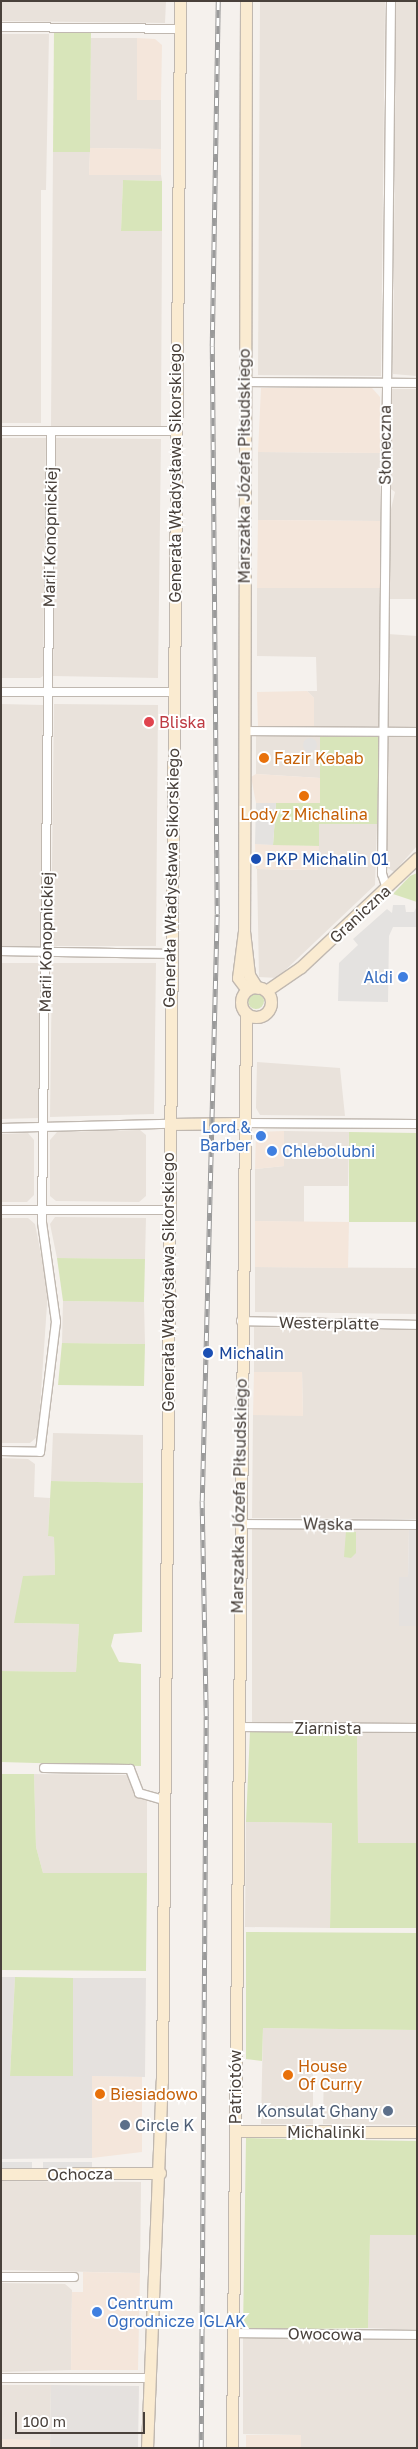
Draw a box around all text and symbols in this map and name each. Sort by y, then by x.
street label: Generała Władysława Sikorskiego [165,343,185,603]
street label: Marszałka Józefa Piłsudskiego [234,348,254,584]
street label: Słoneczna [375,405,395,485]
street label: Marii Konopnickiej [39,466,61,608]
place label: Bliska [159,712,206,732]
marker: Bliska [143,716,155,728]
street label: Generała Władysława Sikorskiego [159,748,183,1008]
place label: Fazir Kebab [274,748,364,768]
marker: Fazir Kebab [258,752,270,764]
marker: Lody z Michalina [298,790,310,802]
place label: Lody z Michalina [240,804,368,824]
place label: PKP Michalin 01 [266,849,389,869]
marker: PKP Michalin 01 [250,853,262,865]
street label: Marii Konopnickiej [35,871,57,1013]
street label: Graniczna [326,881,394,947]
place label: Aldi [364,967,393,987]
marker: Aldi [397,971,409,983]
place label: Lord & Barber [200,1117,251,1155]
marker: Lord & Barber [255,1130,267,1142]
place label: Chlebolubni [282,1141,375,1161]
marker: Chlebolubni [266,1145,278,1157]
street label: Generała Władysława Sikorskiego [158,1152,178,1412]
street label: Westerplatte [279,1313,379,1333]
place label: Michalin [219,1343,284,1363]
marker: Michalin [201,1346,215,1360]
street label: Marszałka Józefa Piłsudskiego [227,1378,251,1614]
street label: Wąska [303,1514,353,1534]
street label: Ziarnista [294,1718,362,1738]
street label: Patriotów [225,2050,245,2124]
place label: House Of Curry [298,2056,362,2094]
marker: House Of Curry [282,2069,294,2081]
place label: Biesiadowo [110,2084,198,2104]
marker: Biesiadowo [94,2088,106,2100]
place label: Konsulat Ghany [257,2101,378,2121]
marker: Konsulat Ghany [382,2105,394,2117]
place label: Circle K [135,2115,194,2135]
marker: Circle K [119,2119,131,2131]
street label: Michalinki [287,2122,365,2142]
street label: Ochocza [47,2164,113,2184]
place label: Centrum Ogrodnicze IGLAK [107,2293,246,2331]
marker: Centrum Ogrodnicze IGLAK [91,2306,103,2318]
street label: Owocowa [288,2324,362,2344]
scale bar [18,2402,148,2434]
text: 100 m [23,2412,66,2430]

